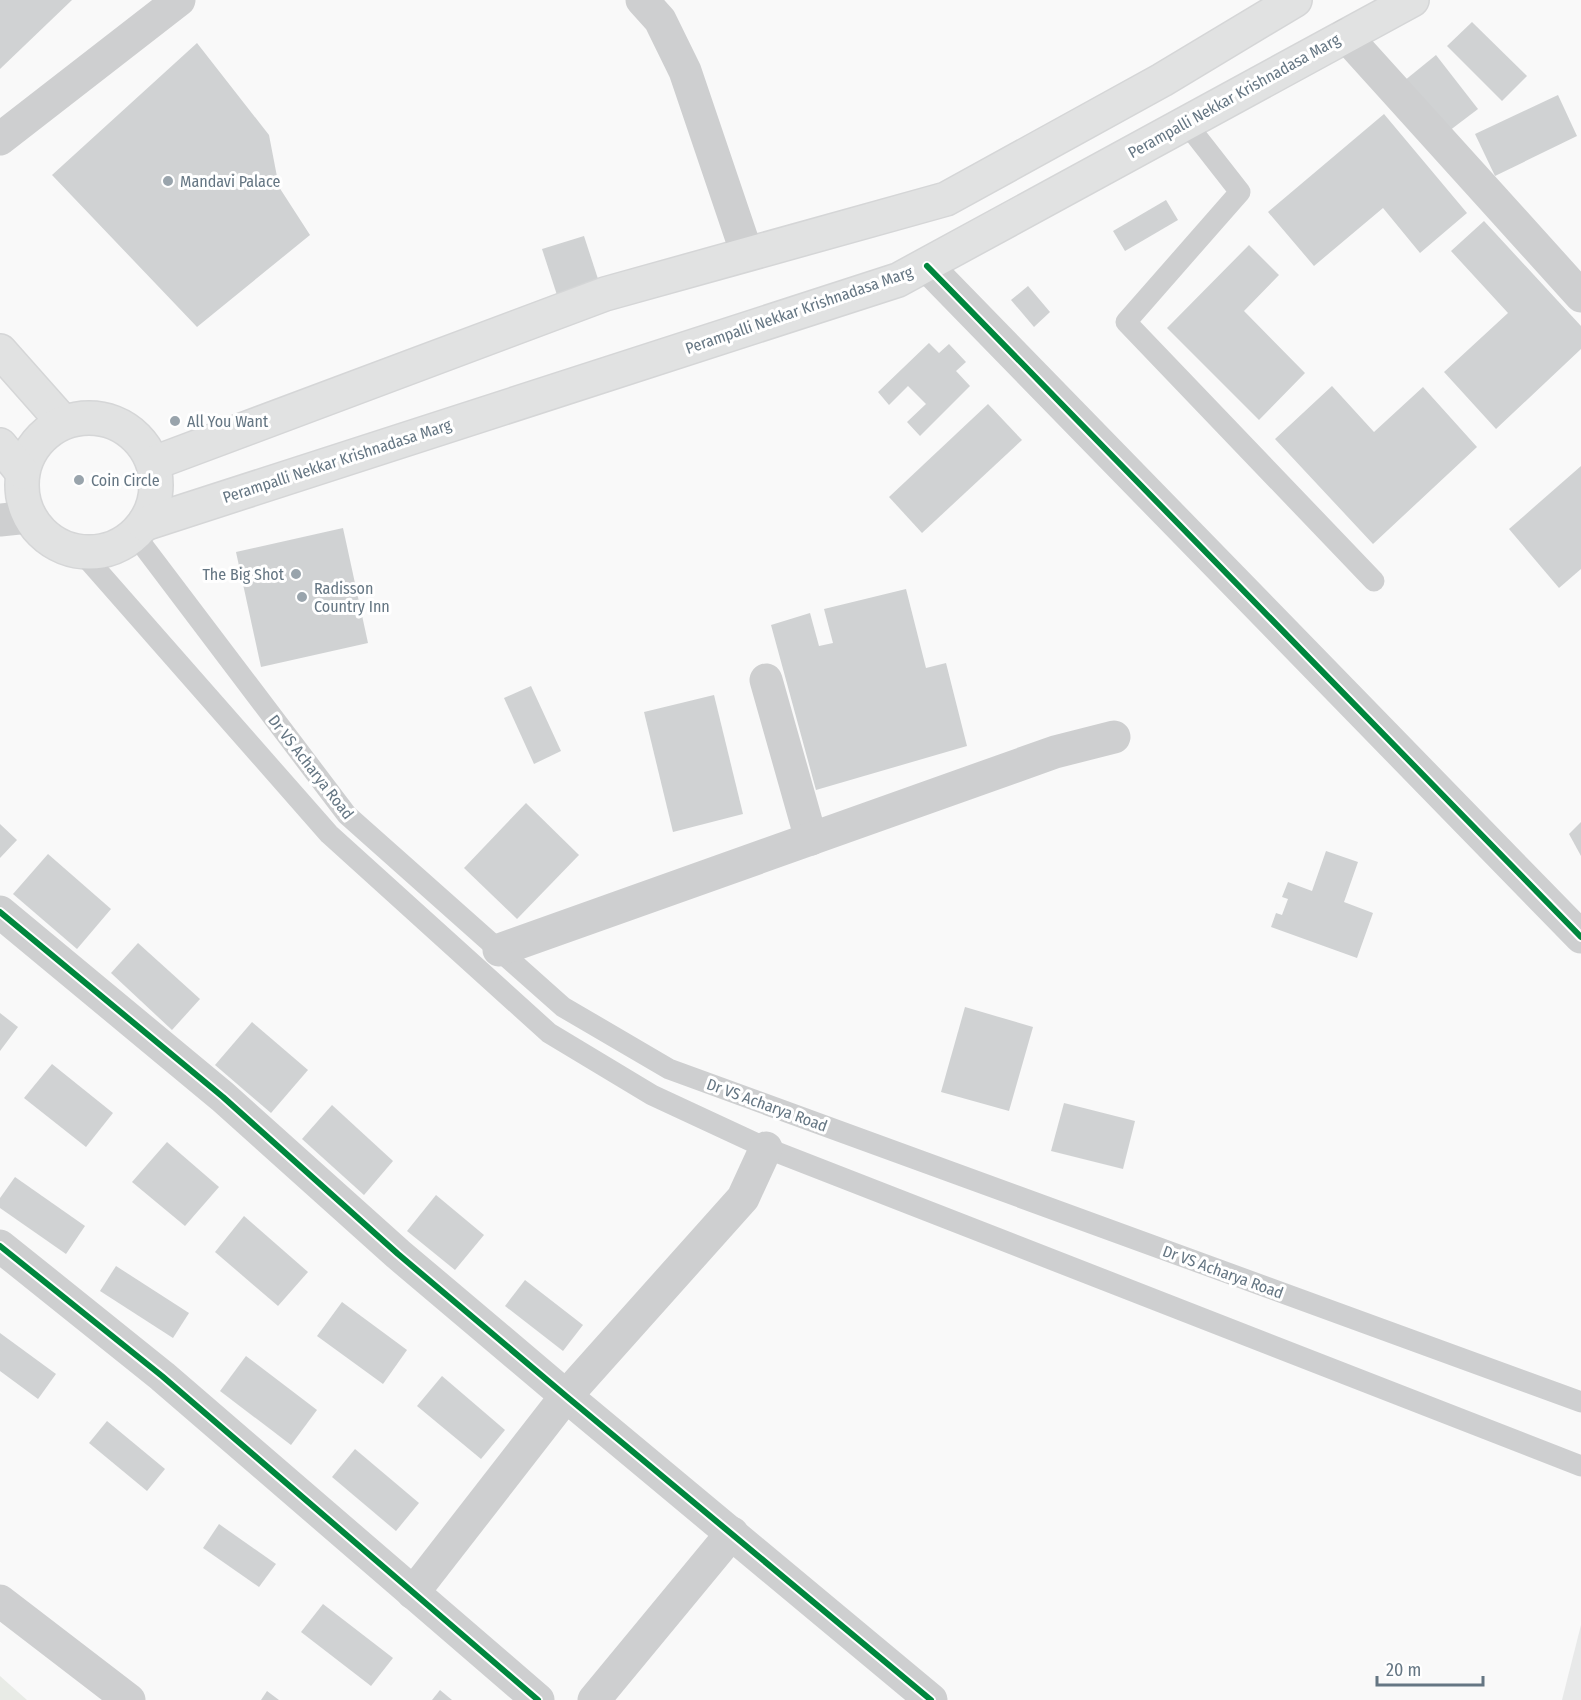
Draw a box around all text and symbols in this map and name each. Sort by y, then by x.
street label: Perampalli Nekkar Krishnadasa Marg [1125,29,1344,162]
place label: Mandavi Palace [180,172,280,191]
marker: Mandavi Palace [161,174,175,188]
street label: Perampalli Nekkar Krishnadasa Marg [683,262,916,358]
place label: All You Want [187,412,269,431]
marker: All You Want [168,414,182,428]
street label: Perampalli Nekkar Krishnadasa Marg [220,415,454,507]
place label: Coin Circle [91,471,160,490]
marker: Coin Circle [72,473,86,487]
place label: The Big Shot [202,565,285,584]
marker: The Big Shot [289,567,303,581]
place label: Radisson Country Inn [314,579,390,616]
marker: Radisson Country Inn [295,590,309,604]
street label: Dr VS Acharya Road [264,711,358,823]
street label: Dr VS Acharya Road [704,1074,830,1136]
street label: Dr VS Acharya Road [1160,1241,1286,1303]
scale bar [1377,1649,1484,1687]
text: 20 m [1386,1659,1421,1681]

